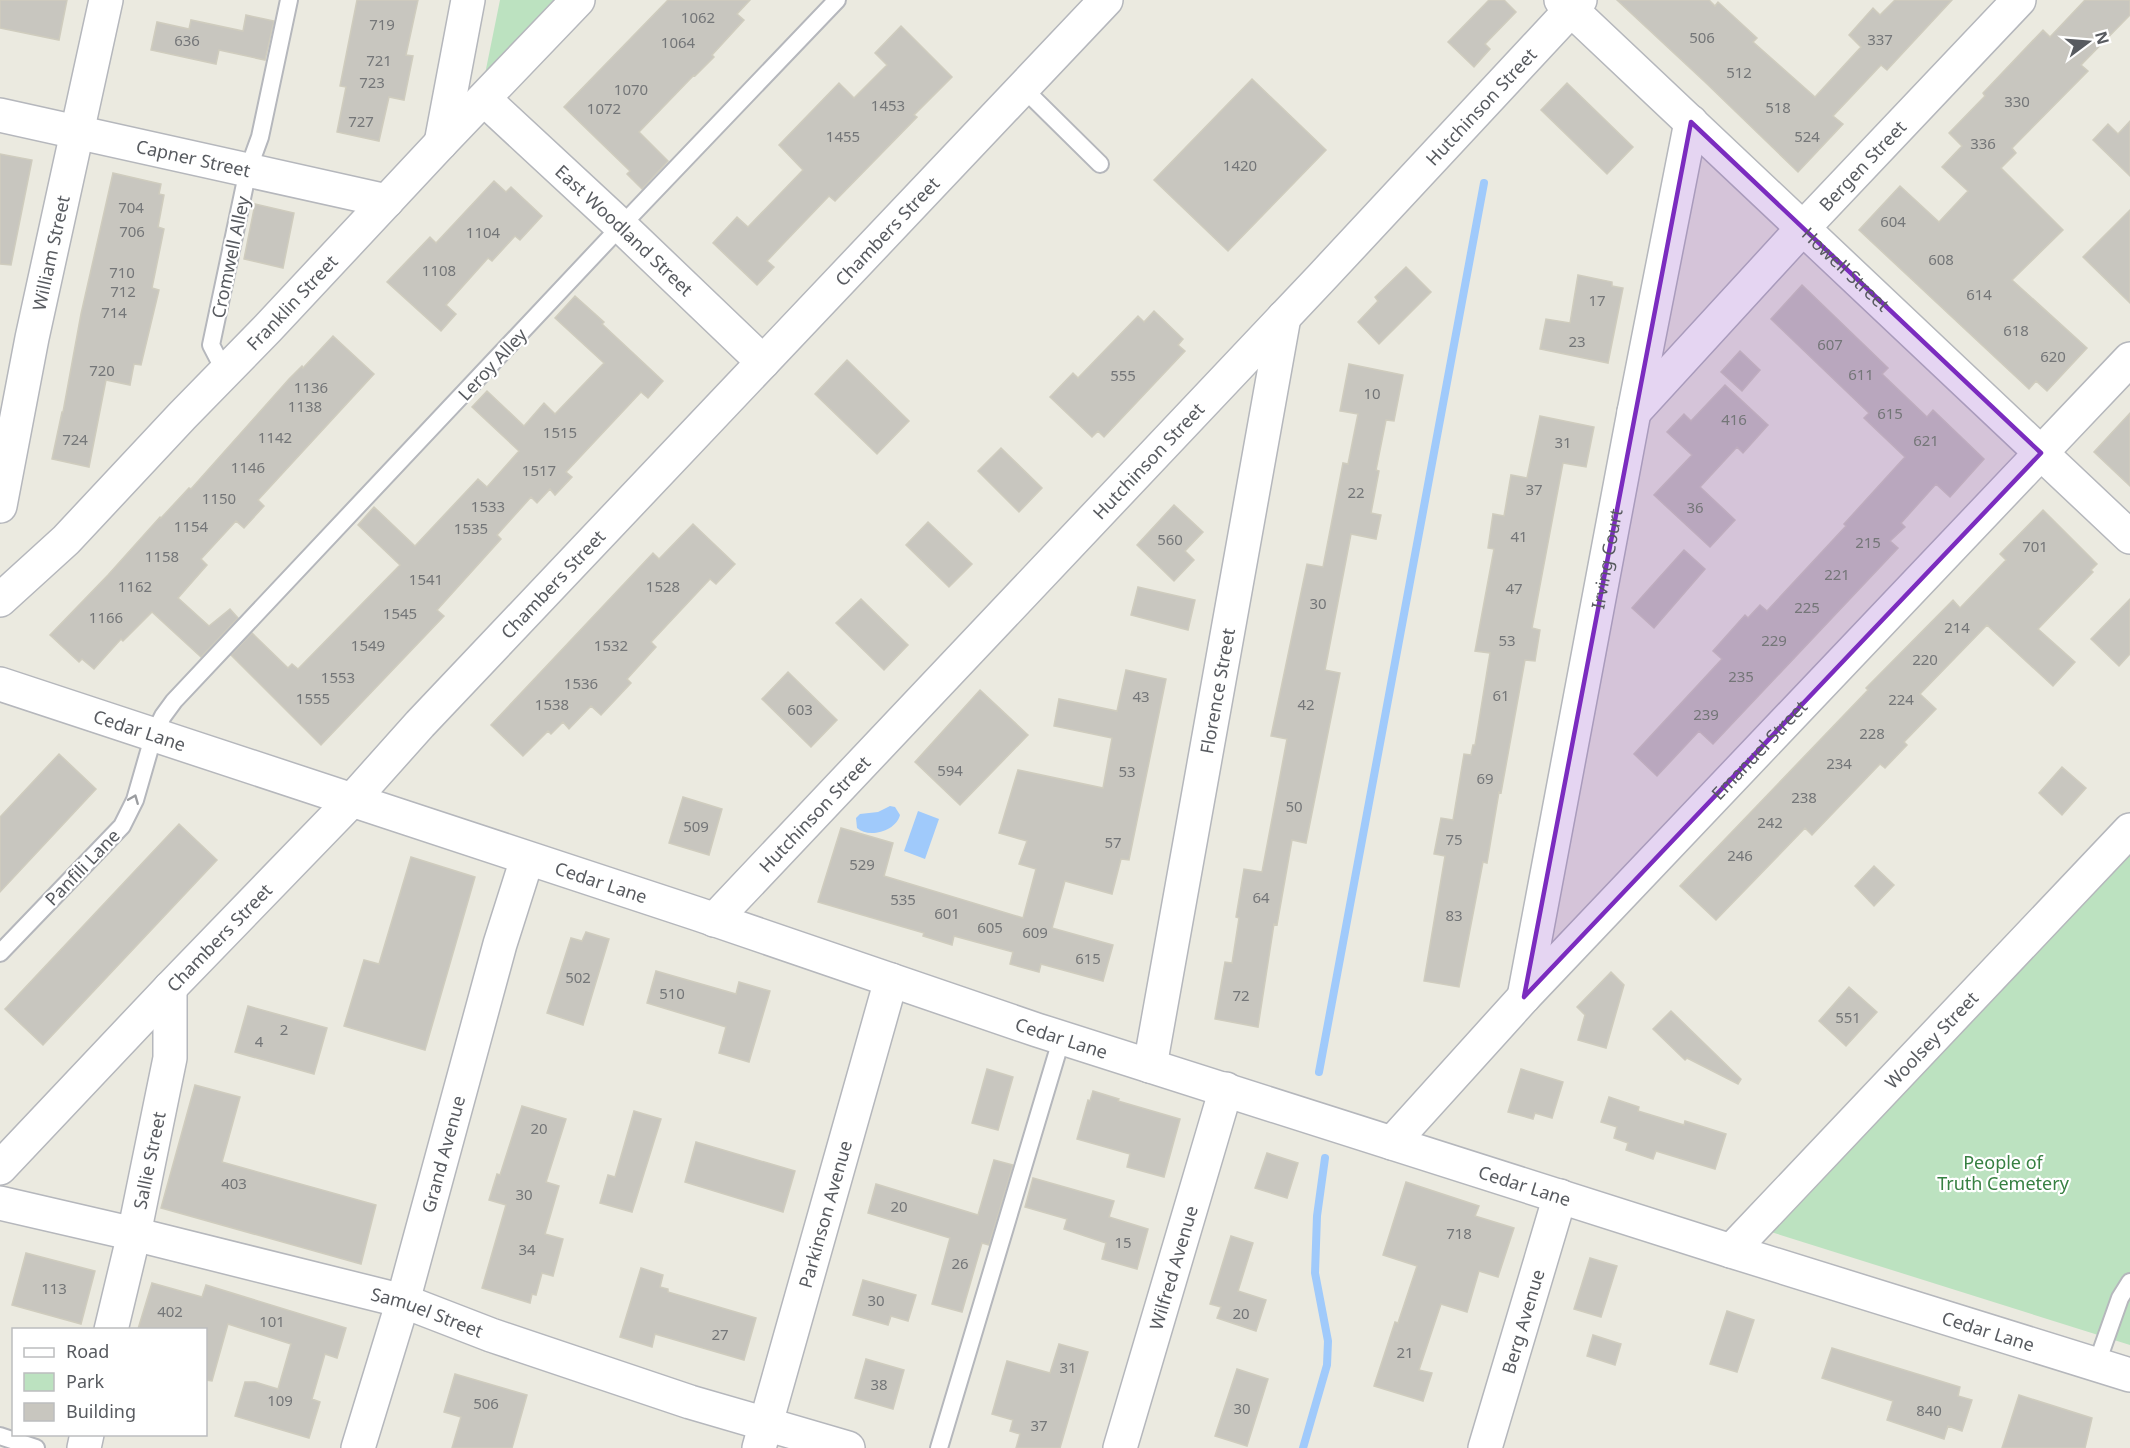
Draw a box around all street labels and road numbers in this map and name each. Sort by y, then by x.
street label: Hutchinson Street [1420,42,1542,170]
street label: Bergen Street [1813,115,1911,216]
street label: Capner Street [134,134,253,182]
street label: East Woodland Street [550,159,699,301]
street label: Chambers Street [829,171,945,291]
street label: William Street [26,193,75,313]
street label: Cromwell Alley [205,193,255,320]
street label: Howell Street [1797,222,1896,317]
street label: Franklin Street [241,249,343,355]
street label: Leroy Alley [452,322,532,405]
street label: Hutchinson Street [1087,397,1210,524]
street label: Irving Court [1585,506,1628,611]
street label: Chambers Street [495,524,610,644]
street label: Florence Street [1194,626,1240,756]
street label: Emanuel Street [1706,694,1812,805]
street label: Cedar Lane [90,704,189,756]
street label: Hutchinson Street [753,750,876,877]
street label: Panfili Lane [39,824,125,910]
street label: Cedar Lane [552,856,650,908]
street label: Chambers Street [161,878,277,997]
street label: Woolsey Street [1879,986,1983,1094]
street label: Cedar Lane [1012,1012,1111,1064]
street label: Grand Avenue [416,1093,470,1215]
street label: Sallie Street [127,1109,171,1211]
street label: Parkinson Avenue [793,1138,857,1291]
street label: Cedar Lane [1475,1159,1574,1211]
street label: Wilfred Avenue [1144,1203,1203,1333]
street label: Berg Avenue [1496,1266,1550,1377]
street label: Samuel Street [368,1281,487,1343]
street label: Cedar Lane [1939,1305,2038,1357]

